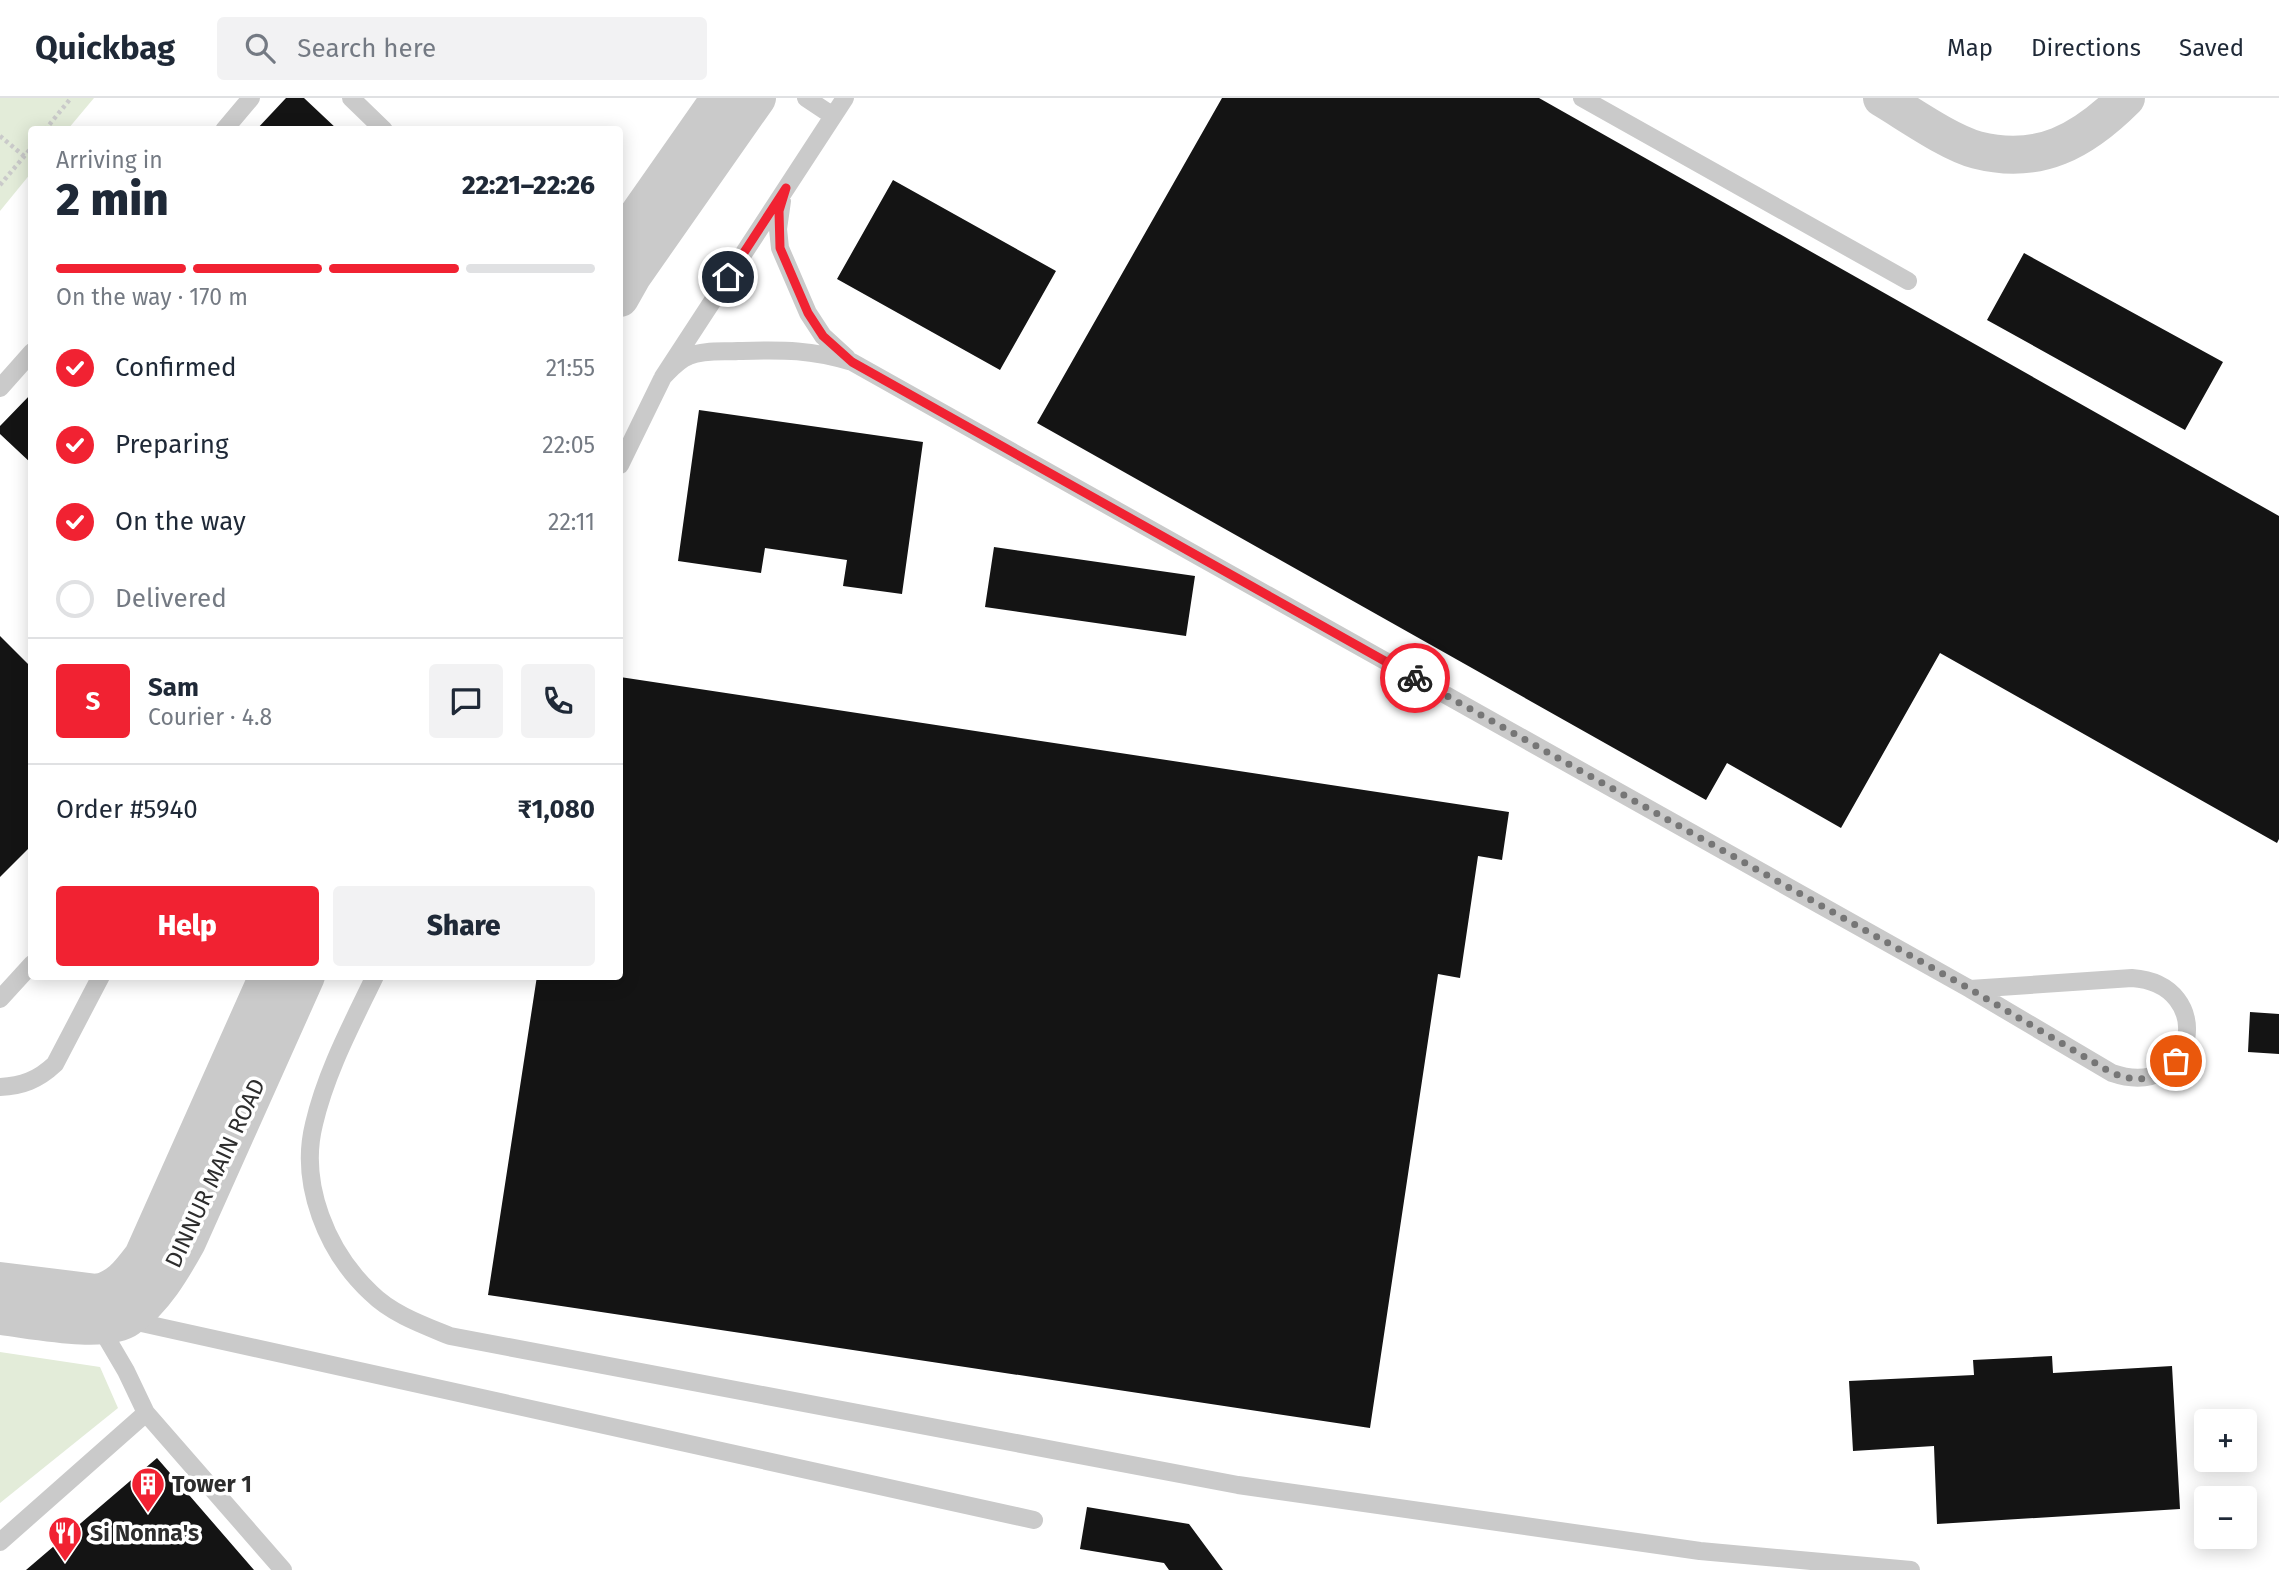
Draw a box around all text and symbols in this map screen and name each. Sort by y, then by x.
search box [217,17,707,80]
text: Quickbag [35,28,175,68]
icon: search [241,29,279,67]
text: Search here [297,33,436,64]
text: Map [1947,34,1993,62]
text: Directions [2031,34,2141,62]
text: Saved [2179,34,2244,62]
text: Arriving in [56,146,163,174]
text: 22:21–22:26 [462,170,595,201]
text: 2 min [56,172,169,227]
pin [698,247,758,307]
icon: home [709,258,747,296]
text: On the way · 170 m [56,283,248,311]
icon: check [56,349,94,387]
text: Confirmed [115,352,236,383]
text: 21:55 [546,354,595,382]
icon: check [56,426,94,464]
text: Preparing [115,429,228,460]
text: 22:05 [542,431,595,459]
icon: check [56,503,94,541]
text: On the way [115,506,246,537]
text: 22:11 [548,508,595,536]
text: Delivered [115,583,227,614]
courier [1380,643,1450,713]
icon: bike [1396,659,1434,697]
button: chat [429,664,503,738]
button: phone [521,664,595,738]
text: Sam [148,672,199,703]
text: S [86,686,100,717]
text: Courier · 4.8 [148,703,272,731]
text: Order #5940 [56,794,198,825]
text: ₹1,080 [517,794,595,825]
button: Help [56,886,319,966]
button: Share [333,886,595,966]
pin [2146,1031,2206,1091]
icon: bag [2157,1042,2195,1080]
street label: DINNUR MAIN ROAD [159,1074,271,1272]
map controls [2194,1409,2257,1549]
button: + [2194,1409,2257,1472]
building icon: Tower 1 [129,1465,167,1514]
place label: Tower 1 [172,1470,252,1498]
button: − [2194,1486,2257,1549]
restaurant icon: Si Nonna's [46,1514,84,1563]
place label: Si Nonna's [90,1519,199,1547]

